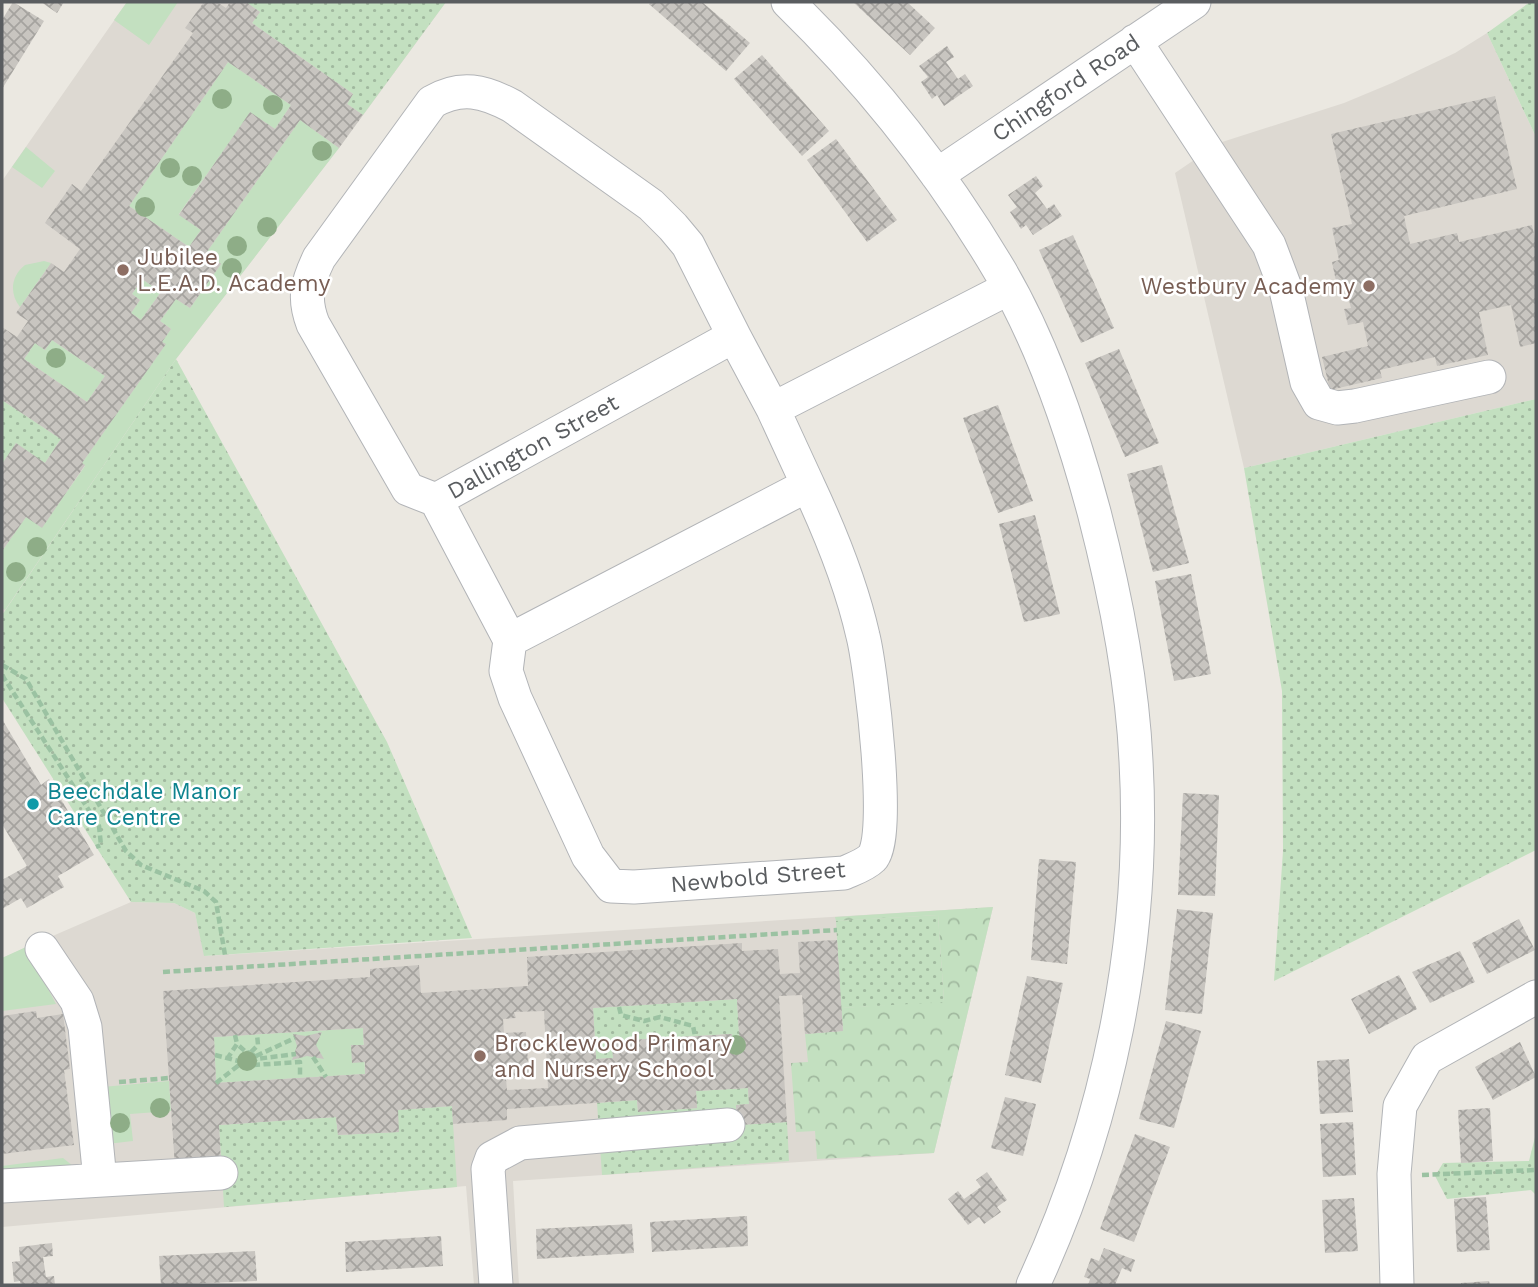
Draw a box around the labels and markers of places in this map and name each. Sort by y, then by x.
place label: Jubilee L.E.A.D. Academy [137,244,330,297]
marker: Jubilee L.E.A.D. Academy [115,262,131,278]
place label: Westbury Academy [1140,273,1355,300]
marker: Westbury Academy [1361,278,1377,294]
place label: Beechdale Manor Care Centre [47,778,241,831]
marker: Beechdale Manor Care Centre [25,796,41,812]
place label: Brocklewood Primary and Nursery School [494,1030,732,1083]
marker: Brocklewood Primary and Nursery School [472,1048,488,1064]

